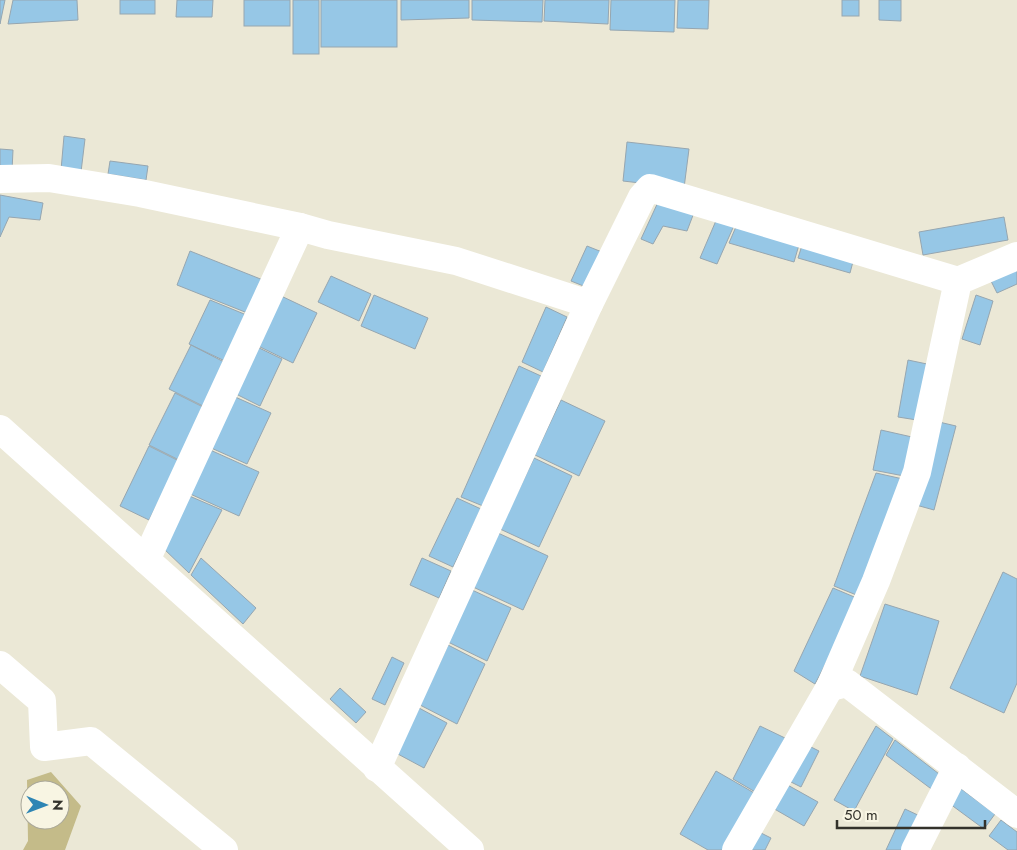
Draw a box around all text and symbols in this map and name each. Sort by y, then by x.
north arrow [20,780,70,830]
scale bar [837,798,984,830]
text: N [48,799,68,811]
text: 50 m [844,804,878,826]

